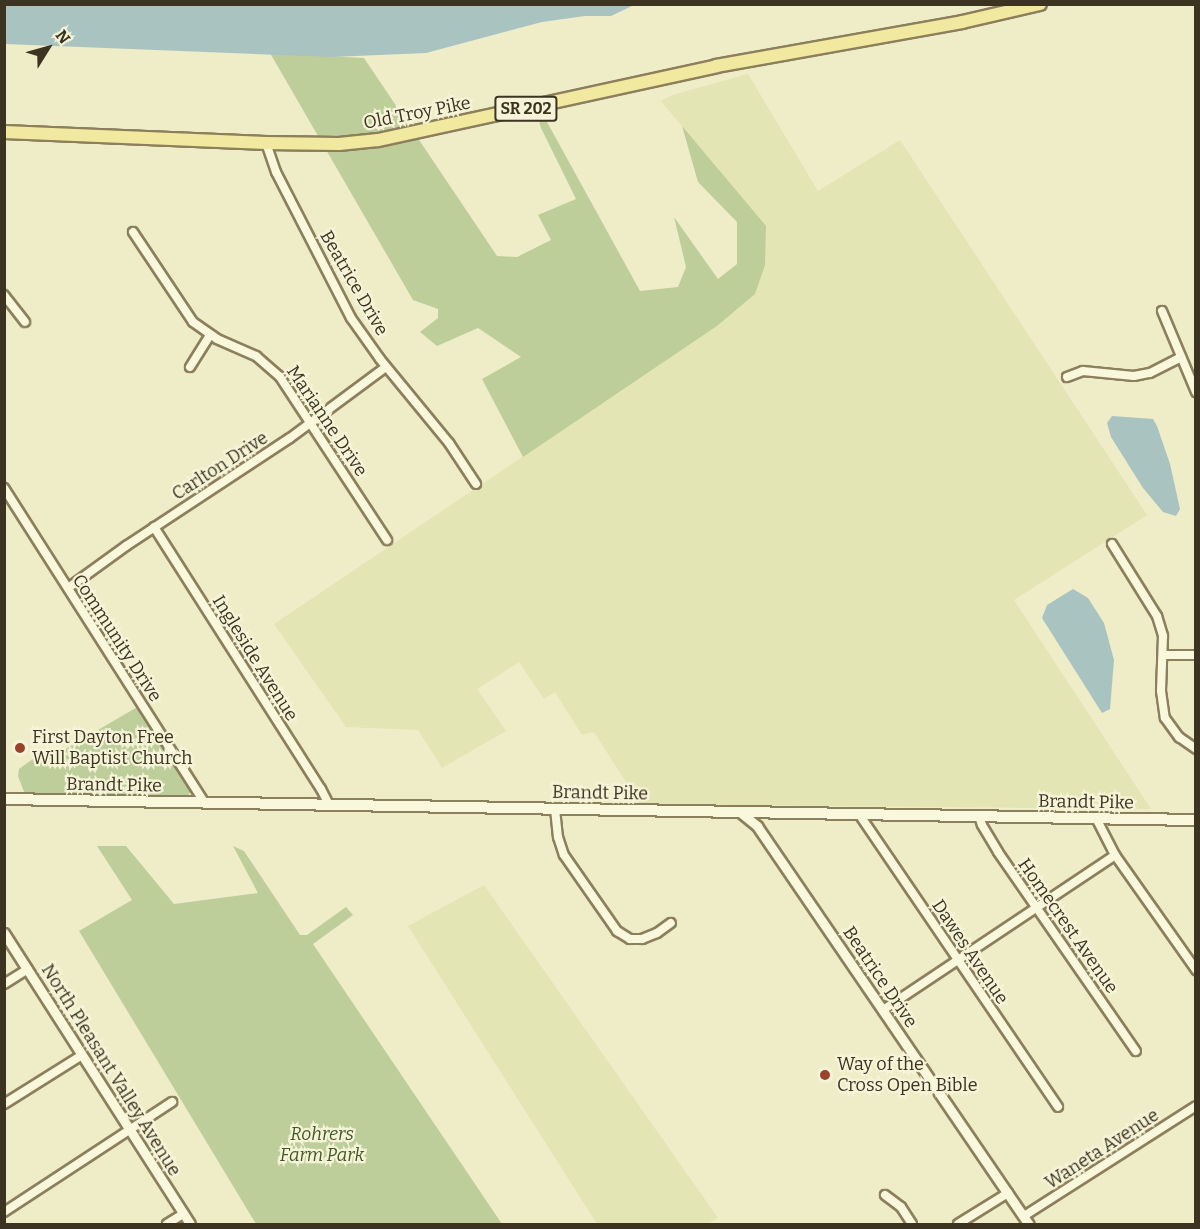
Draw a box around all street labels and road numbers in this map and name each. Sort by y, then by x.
street label: Old Troy Pike [362,92,472,134]
road number: SR 202 [493,96,559,122]
street label: Beatrice Drive [315,227,393,339]
street label: Marianne Drive [282,362,372,480]
street label: Carlton Drive [168,427,272,505]
street label: Community Drive [68,570,166,706]
street label: Ingleside Avenue [208,591,302,725]
street label: Brandt Pike [66,773,162,797]
street label: Brandt Pike [552,781,648,805]
street label: Brandt Pike [1038,790,1134,814]
street label: Homecrest Avenue [1013,854,1123,998]
street label: Dawes Avenue [927,896,1013,1008]
street label: Beatrice Drive [838,922,922,1032]
street label: North Pleasant Valley Avenue [37,960,185,1180]
street label: Waneta Avenue [1041,1104,1163,1194]

